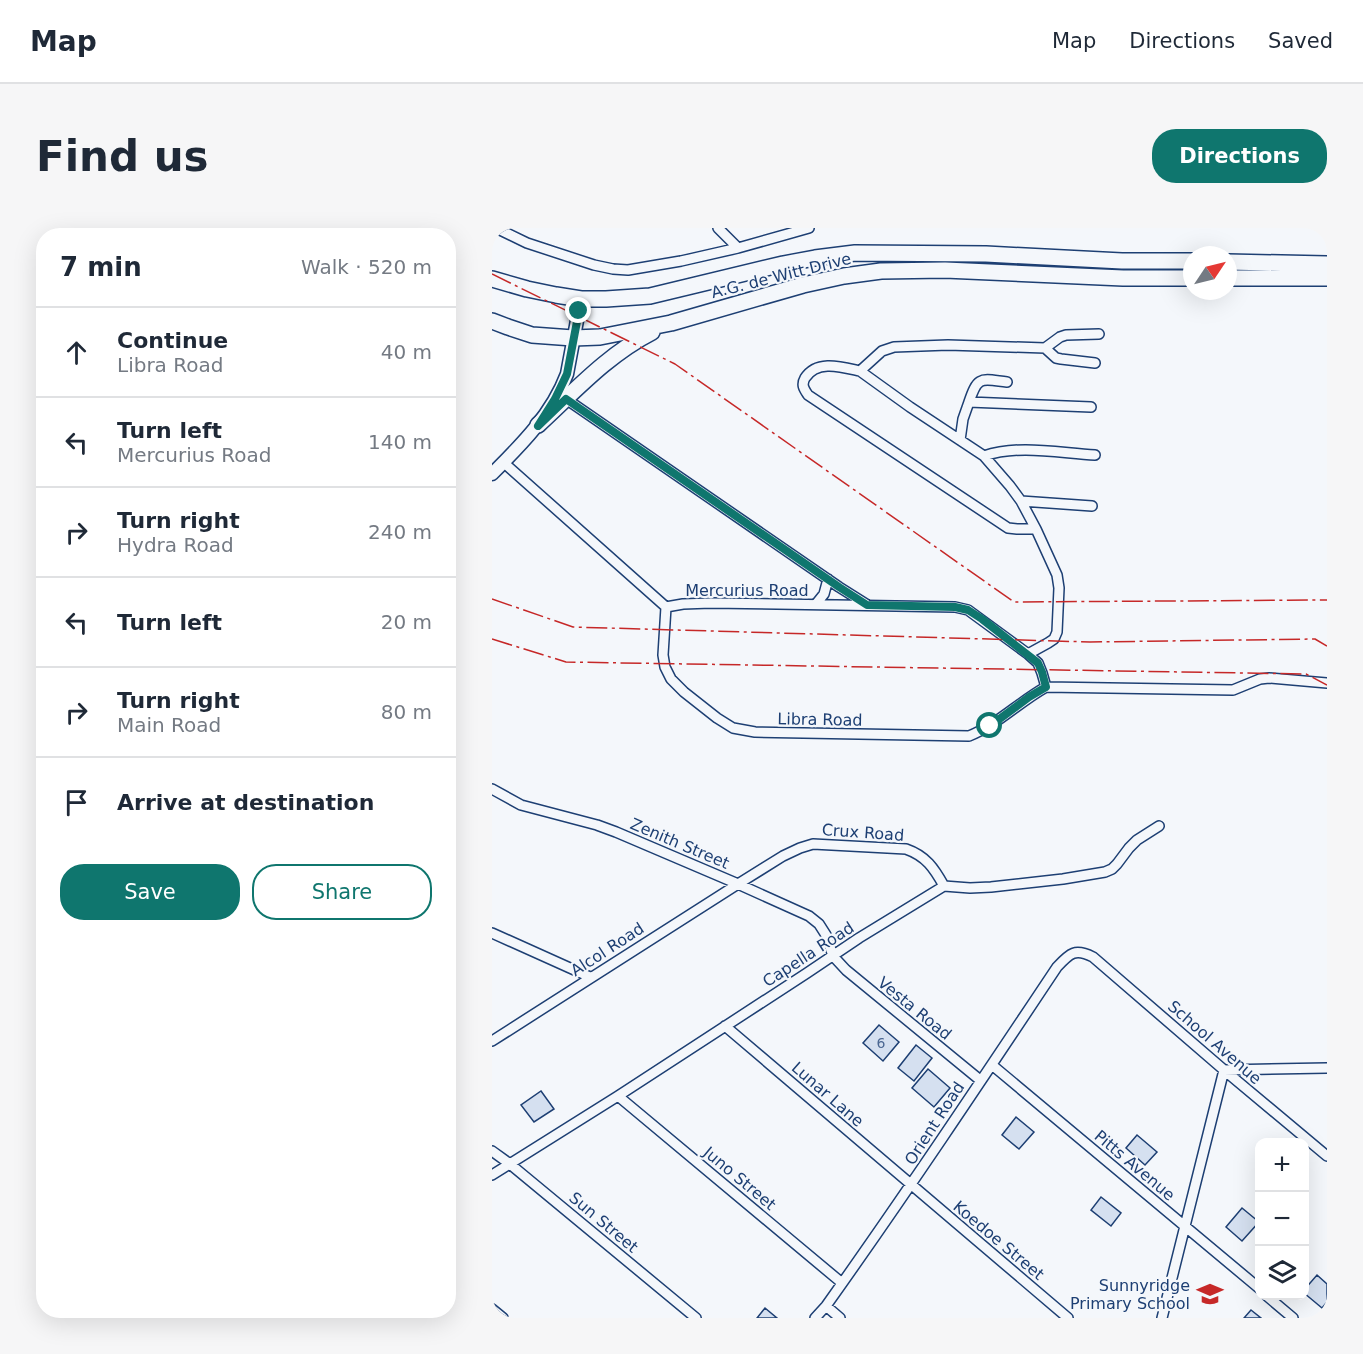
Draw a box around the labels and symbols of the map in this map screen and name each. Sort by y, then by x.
north arrow [1183,246,1237,300]
street label: A.G. de Witt Drive [709,249,853,302]
route end [565,297,591,323]
street label: Mercurius Road [685,581,809,600]
street label: Libra Road [777,709,863,730]
route start [976,712,1002,738]
street label: Zenith Street [628,814,732,873]
street label: Crux Road [821,820,905,845]
street label: Capella Road [759,918,857,991]
street label: Alcol Road [567,919,648,980]
street label: Vesta Road [874,973,955,1044]
street label: School Avenue [1164,997,1265,1088]
house number: 6 [877,1035,886,1051]
street label: Lunar Lane [788,1058,868,1131]
street label: Orient Road [901,1078,968,1168]
street label: Pitts Avenue [1091,1126,1179,1205]
street label: Juno Street [699,1142,780,1214]
street label: Sun Street [565,1188,642,1257]
street label: Koedoe Street [949,1197,1048,1284]
place label: Sunnyridge Primary School [1070,1276,1190,1313]
school or university icon: Sunnyridge Primary School [1195,1279,1225,1309]

